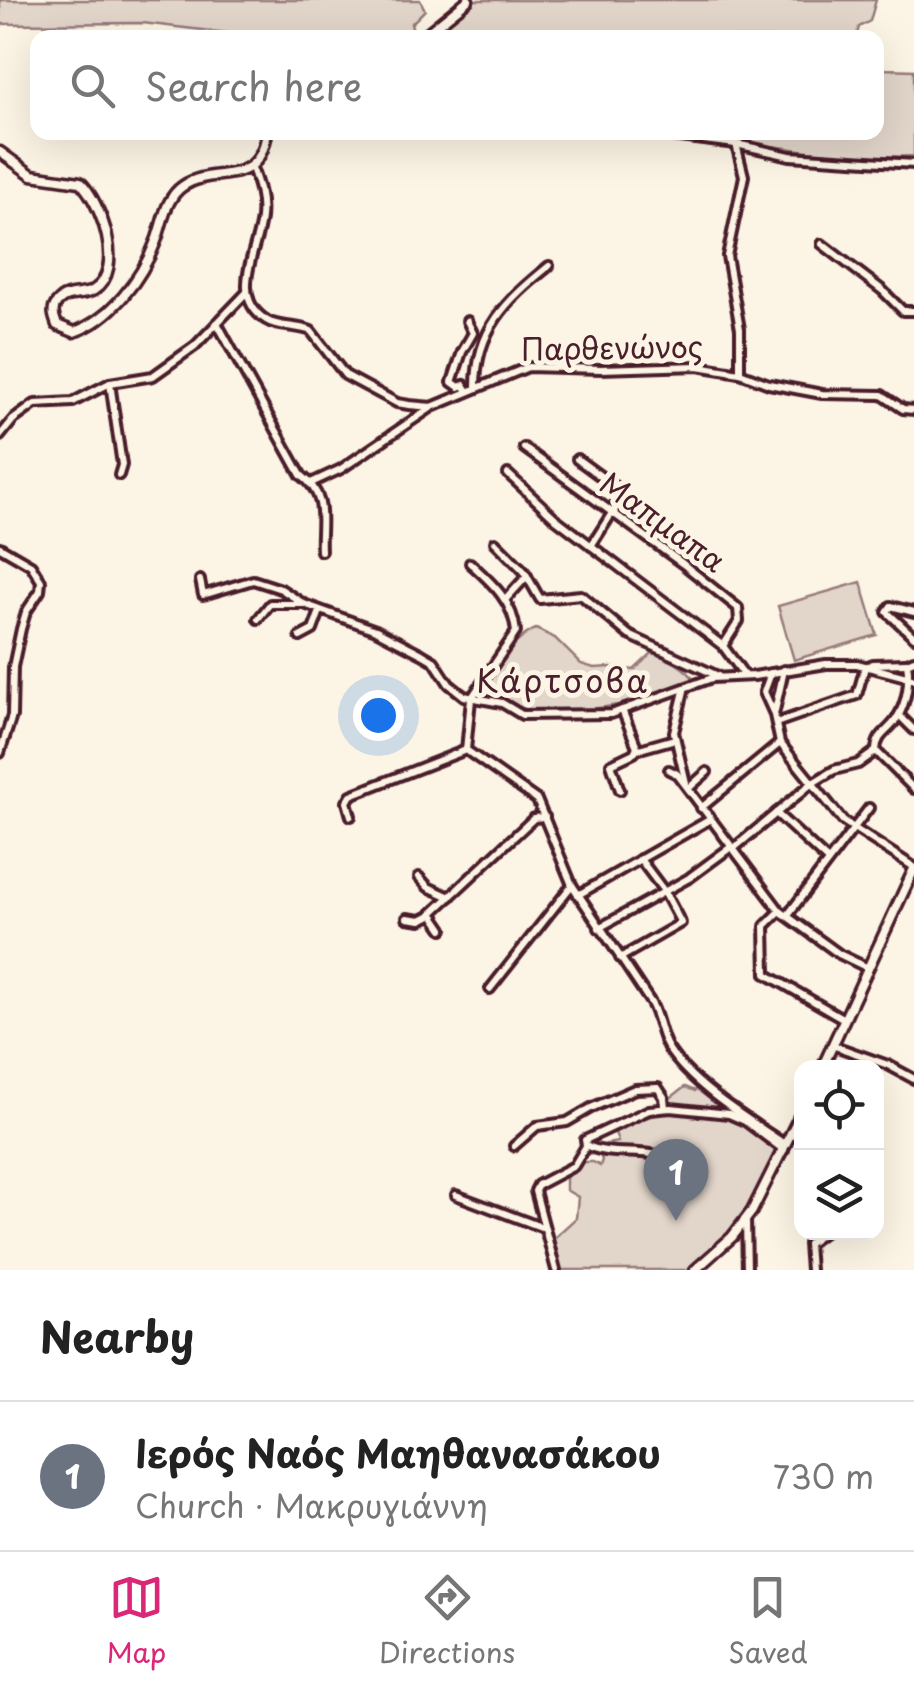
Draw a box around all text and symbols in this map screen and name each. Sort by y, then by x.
search box [30,30,884,140]
text: Search here [145,57,362,114]
icon: search [65,58,120,113]
street label: Παρθενώνος [521,322,703,371]
street label: Μαπμαπα [591,460,736,582]
district label: Κάρτσοβα [476,656,650,704]
your location [353,690,404,741]
map controls [794,1060,884,1240]
button: locate [794,1060,884,1150]
pin: 1 [644,1138,708,1221]
button: layers [794,1150,884,1240]
text: Nearby [40,1304,194,1367]
text: Ιερός Ναός Μαηθανασάκου [135,1424,661,1481]
text: 1 [65,1452,80,1500]
text: 730 m [773,1452,874,1500]
text: Church · Μακρυγιάννη [135,1481,488,1529]
tab: Map [106,1570,166,1673]
tab: Directions [379,1570,515,1673]
tab: Saved [728,1570,808,1673]

